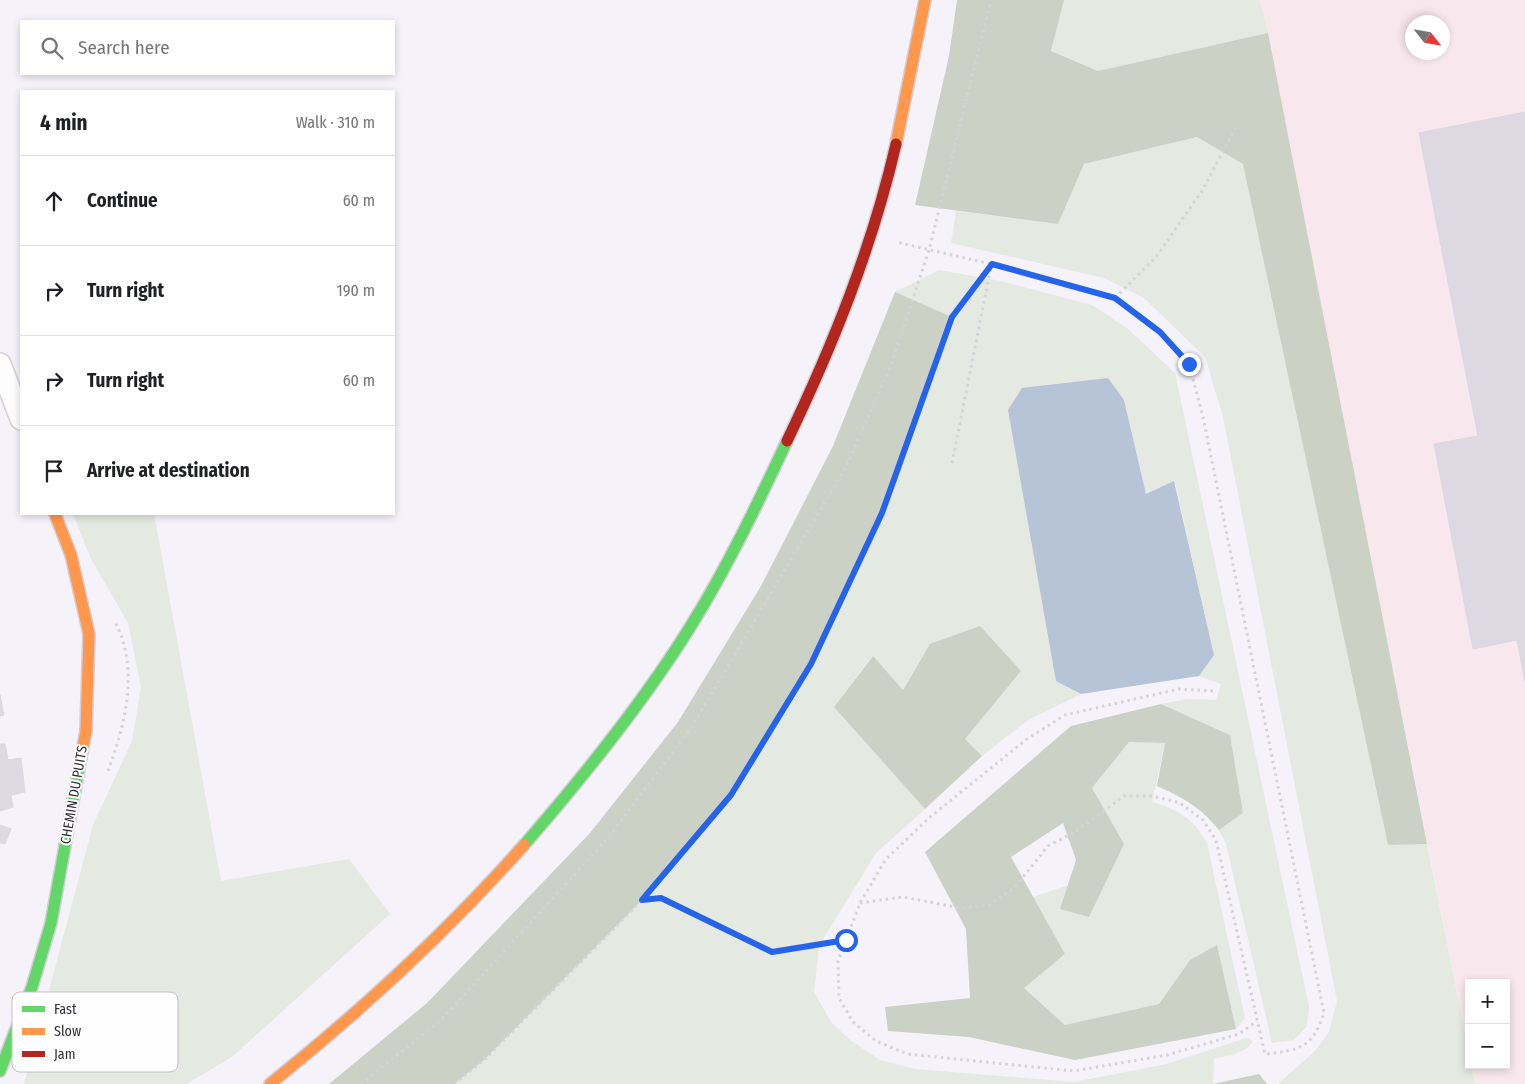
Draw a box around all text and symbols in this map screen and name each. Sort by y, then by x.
north arrow [1405,15,1450,60]
search box [20,20,395,75]
icon: search [38,34,66,62]
text: Search here [78,36,170,59]
text: 4 min [40,110,88,136]
text: Walk · 310 m [296,113,375,132]
icon: ahead [40,187,68,215]
text: Continue [87,189,158,212]
text: 60 m [343,191,375,210]
icon: right [40,277,68,305]
text: Turn right [87,279,164,302]
text: 190 m [337,281,375,300]
route end [1178,353,1201,376]
icon: right [40,367,68,395]
text: Turn right [87,369,164,392]
text: 60 m [343,371,375,390]
icon: arrive [40,457,68,485]
text: Arrive at destination [87,459,250,482]
street label: CHEMIN DU PUITS [57,744,91,846]
route start [835,929,858,952]
map controls [1465,979,1510,1069]
button: + [1465,979,1510,1024]
legend [12,992,178,1072]
text: Fast [54,1001,77,1018]
text: Slow [54,1023,81,1040]
button: − [1465,1024,1510,1069]
text: Jam [54,1046,75,1063]

